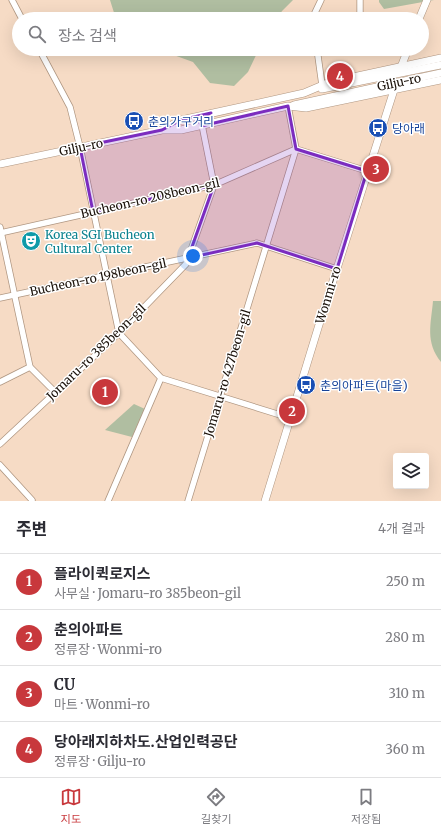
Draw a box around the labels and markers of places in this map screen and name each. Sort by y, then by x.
pin: 4 [327,61,353,91]
bus stop icon: 춘의가구거리 [123,110,145,132]
place label: 춘의가구거리 [148,114,214,129]
bus stop icon: 당아래 [367,117,389,139]
place label: 당아래 [392,121,425,136]
pin: 3 [363,154,389,184]
place label: Korea SGI Bucheon Cultural Center [45,227,155,256]
theatre icon: Korea SGI Bucheon Cultural Center [20,230,42,252]
bus stop icon: 춘의아파트(마을) [295,374,317,396]
pin: 1 [92,377,118,407]
place label: 춘의아파트(마을) [320,378,408,393]
pin: 2 [279,396,305,426]

